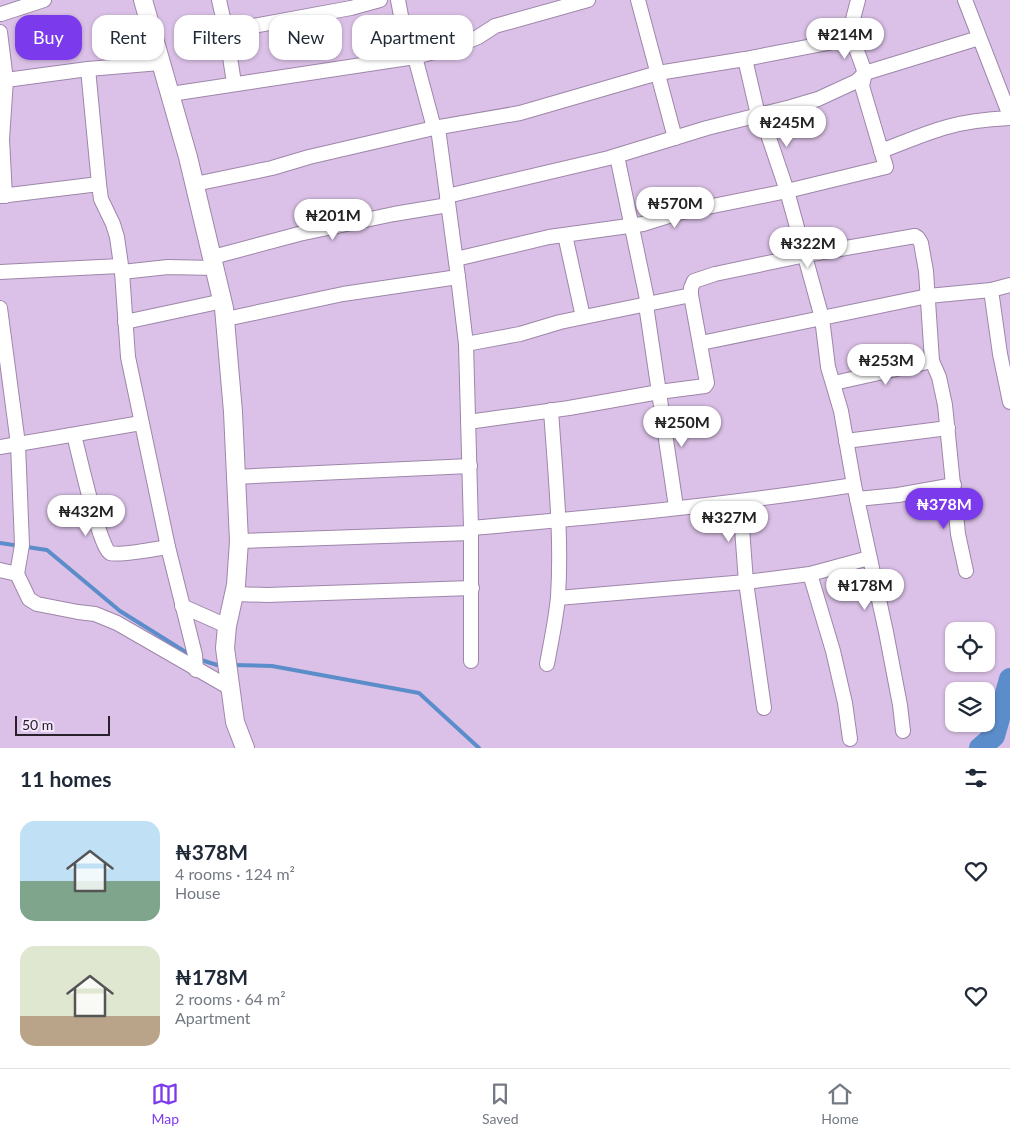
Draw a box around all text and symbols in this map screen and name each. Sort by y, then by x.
chip: Buy [15,15,82,60]
chip: Rent [92,15,164,60]
chip: Filters [174,15,259,60]
chip: New [269,15,342,60]
chip: Apartment [352,15,473,60]
pin: ₦214M [810,18,880,60]
text: ₦214M [817,24,873,43]
pin: ₦245M [752,106,822,148]
text: ₦245M [759,112,815,131]
pin: ₦570M [640,186,710,229]
text: ₦570M [647,193,703,212]
pin: ₦201M [298,198,368,241]
text: ₦201M [305,205,361,224]
pin: ₦322M [773,226,843,269]
text: ₦322M [780,233,836,252]
pin: ₦253M [851,344,921,386]
text: ₦253M [858,350,914,369]
pin: ₦250M [647,406,717,448]
text: ₦250M [654,412,710,431]
pin: ₦378M [909,488,979,530]
pin: ₦432M [51,494,121,537]
text: ₦378M [916,494,972,513]
pin: ₦327M [694,500,764,543]
text: ₦432M [58,501,114,520]
text: ₦327M [701,507,757,526]
pin: ₦178M [830,568,900,611]
text: ₦178M [837,575,893,594]
map controls [945,622,995,732]
button: locate [945,622,995,672]
button: layers [945,682,995,732]
scale bar [15,713,110,736]
text: 50 m [22,716,53,733]
icon: filters [962,764,990,792]
text: 11 homes [20,766,111,791]
text: ₦378M [175,839,248,864]
icon: home [60,841,120,901]
icon: heart [962,857,990,885]
text: 4 rooms · 124 m² [175,864,295,883]
text: House [175,883,220,902]
text: ₦178M [175,964,248,989]
icon: home [60,966,120,1026]
icon: heart [962,982,990,1010]
text: 2 rooms · 64 m² [175,989,286,1008]
text: Apartment [175,1008,250,1027]
tab: Map [151,1080,179,1127]
tab: Saved [482,1080,519,1127]
tab: Home [821,1080,859,1127]

